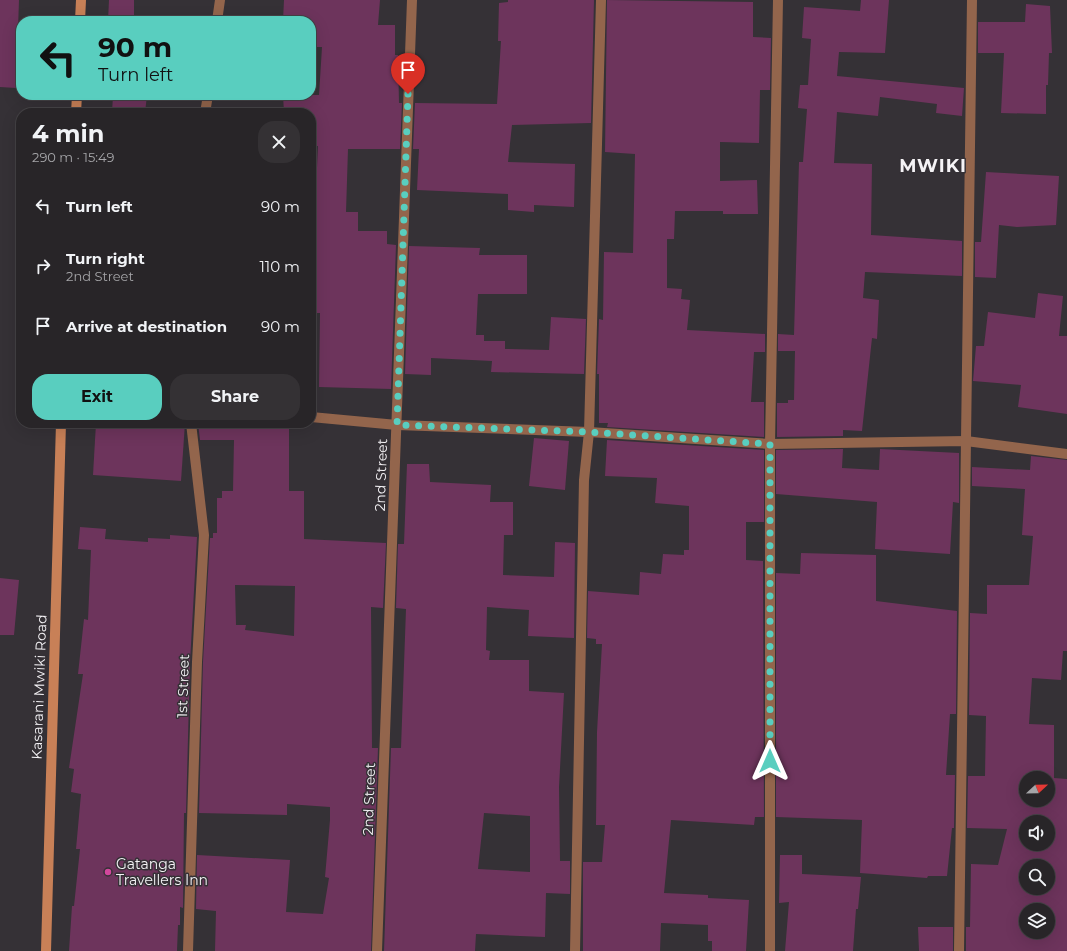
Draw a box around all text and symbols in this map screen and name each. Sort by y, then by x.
text: 90 m [98,30,172,64]
icon: left [32,32,84,84]
pin [391,53,425,94]
icon: arrive [397,59,419,81]
text: Turn left [98,64,173,86]
text: 4 min [32,119,104,148]
button: close [258,121,300,163]
text: 290 m · 15:49 [32,149,114,165]
district label: MWIKI [899,155,967,177]
icon: left [32,195,54,217]
text: Turn left [66,197,133,216]
text: 90 m [261,197,300,216]
text: Turn right [66,249,145,268]
icon: right [32,255,54,277]
text: 110 m [259,257,300,276]
text: 2nd Street [66,268,134,284]
icon: arrive [32,315,54,337]
text: Arrive at destination [66,317,227,336]
text: 90 m [261,317,300,336]
button: Exit [32,374,162,420]
button: Share [170,374,300,420]
street label: 2nd Street [371,438,391,512]
street label: Kasarani Mwiki Road [27,614,51,760]
street label: 1st Street [173,654,193,718]
position arrow [749,740,791,782]
street label: 2nd Street [359,762,379,836]
north arrow [1019,771,1055,807]
map controls [1019,771,1055,939]
button: sound [1019,815,1055,851]
place label: Gatanga Travellers Inn [116,855,208,889]
button: search [1019,859,1055,895]
marker: Gatanga Travellers Inn [103,867,113,877]
button: layers [1019,903,1055,939]

